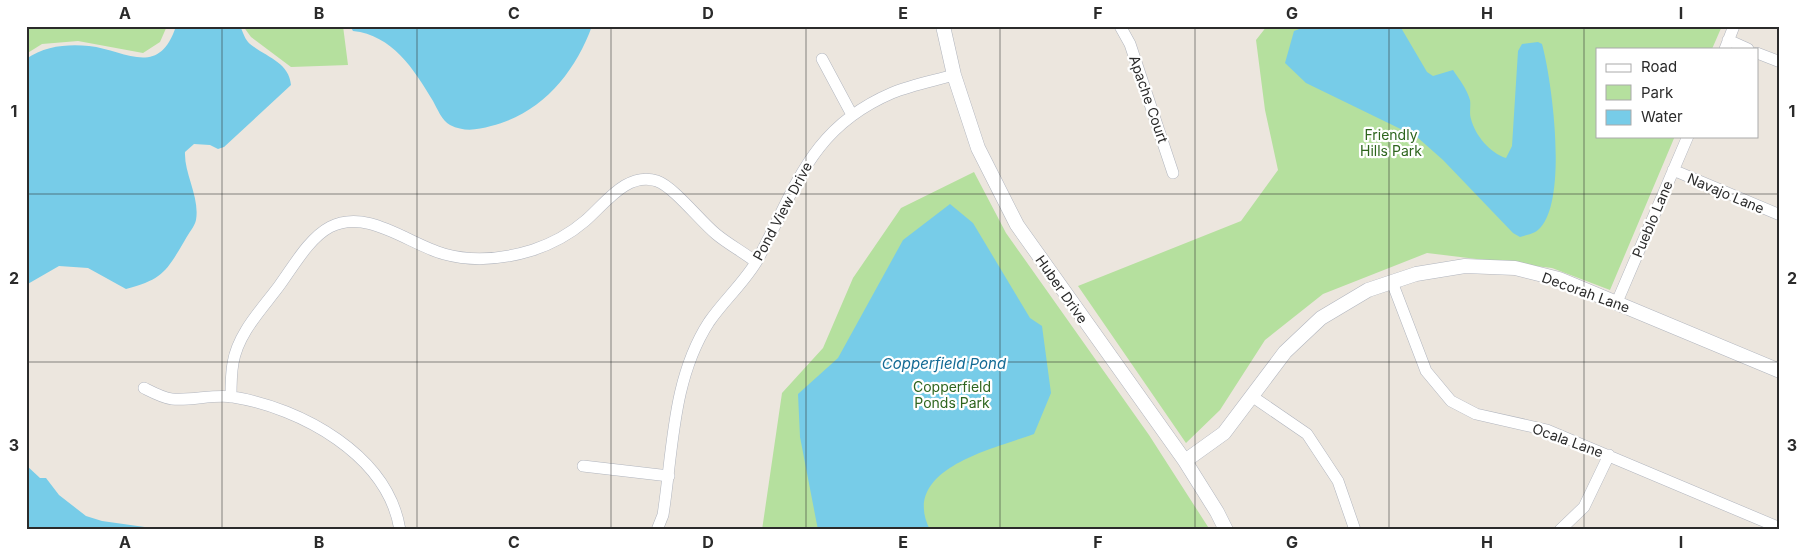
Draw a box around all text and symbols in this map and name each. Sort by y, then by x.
text: A [119,3,131,23]
text: B [314,3,324,23]
text: C [508,3,520,23]
text: D [702,3,714,23]
text: E [898,3,908,23]
text: F [1093,3,1103,23]
text: G [1286,3,1298,23]
text: H [1481,3,1493,23]
text: I [1679,3,1683,23]
legend [1596,48,1758,138]
street label: Apache Court [1126,53,1172,145]
text: Road [1641,57,1677,76]
text: Park [1641,83,1674,102]
text: 1 [11,101,17,121]
text: 1 [1789,101,1795,121]
text: Water [1641,107,1683,126]
park label: Friendly Hills Park [1360,126,1422,159]
street label: Pond View Drive [749,159,815,263]
street label: Navajo Lane [1685,169,1767,217]
street label: Pueblo Lane [1628,178,1676,260]
street label: Huber Drive [1032,252,1092,326]
text: 2 [9,268,19,288]
street label: Decorah Lane [1540,268,1632,316]
text: 2 [1787,268,1797,288]
water label: Copperfield Pond [882,354,1007,373]
park label: Copperfield Ponds Park [913,378,991,411]
street label: Ocala Lane [1530,419,1606,461]
text: 3 [9,435,19,455]
text: 3 [1787,435,1797,455]
text: A [119,532,131,552]
text: B [314,532,324,552]
text: C [508,532,520,552]
text: D [702,532,714,552]
text: E [898,532,908,552]
text: F [1093,532,1103,552]
text: G [1286,532,1298,552]
text: H [1481,532,1493,552]
text: I [1679,532,1683,552]

